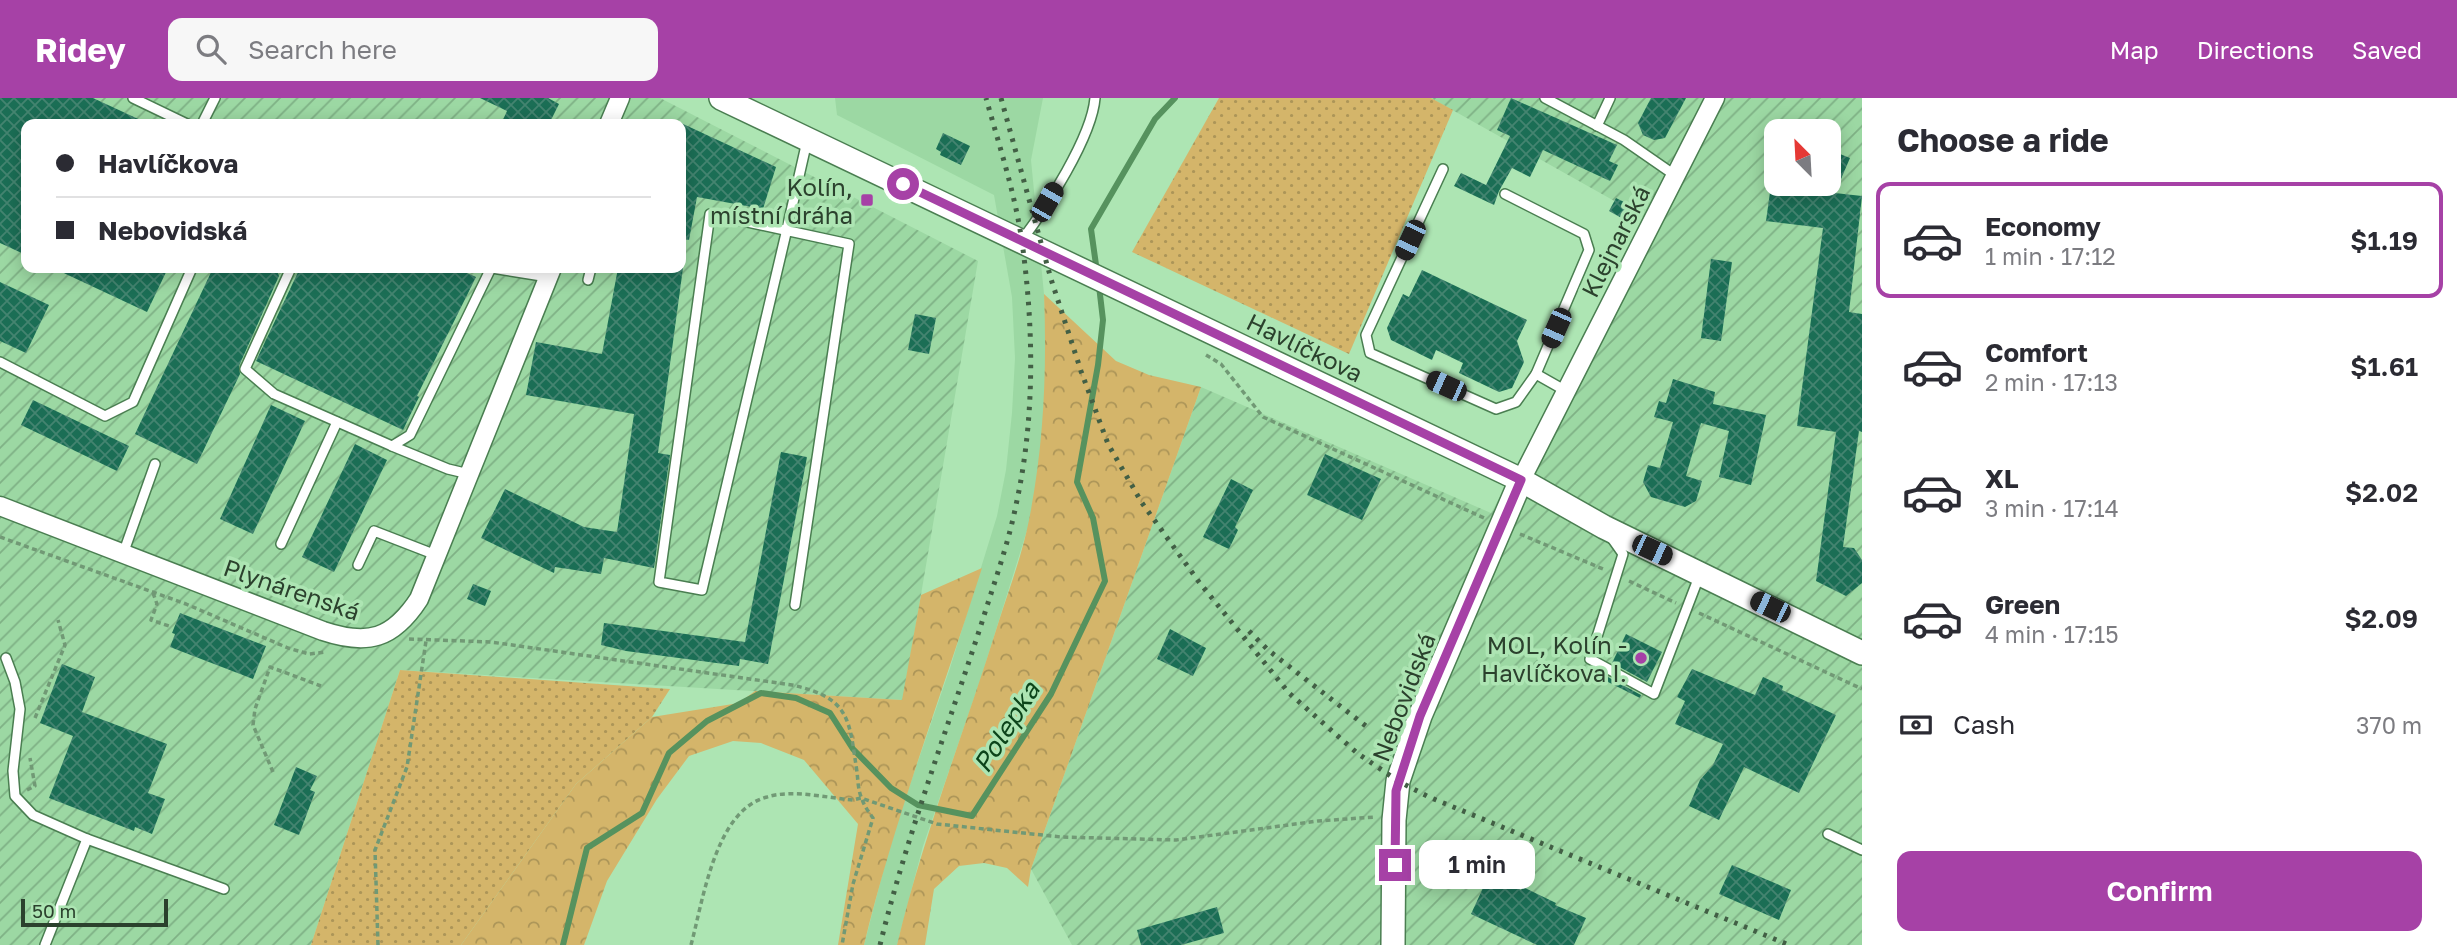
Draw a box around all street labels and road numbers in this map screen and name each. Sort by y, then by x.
street label: Klejnarská [1575,180,1655,302]
street label: Havlíčkova [1242,307,1368,387]
street label: Plynárenská [220,552,364,626]
street label: Nebovidská [1365,629,1441,765]

